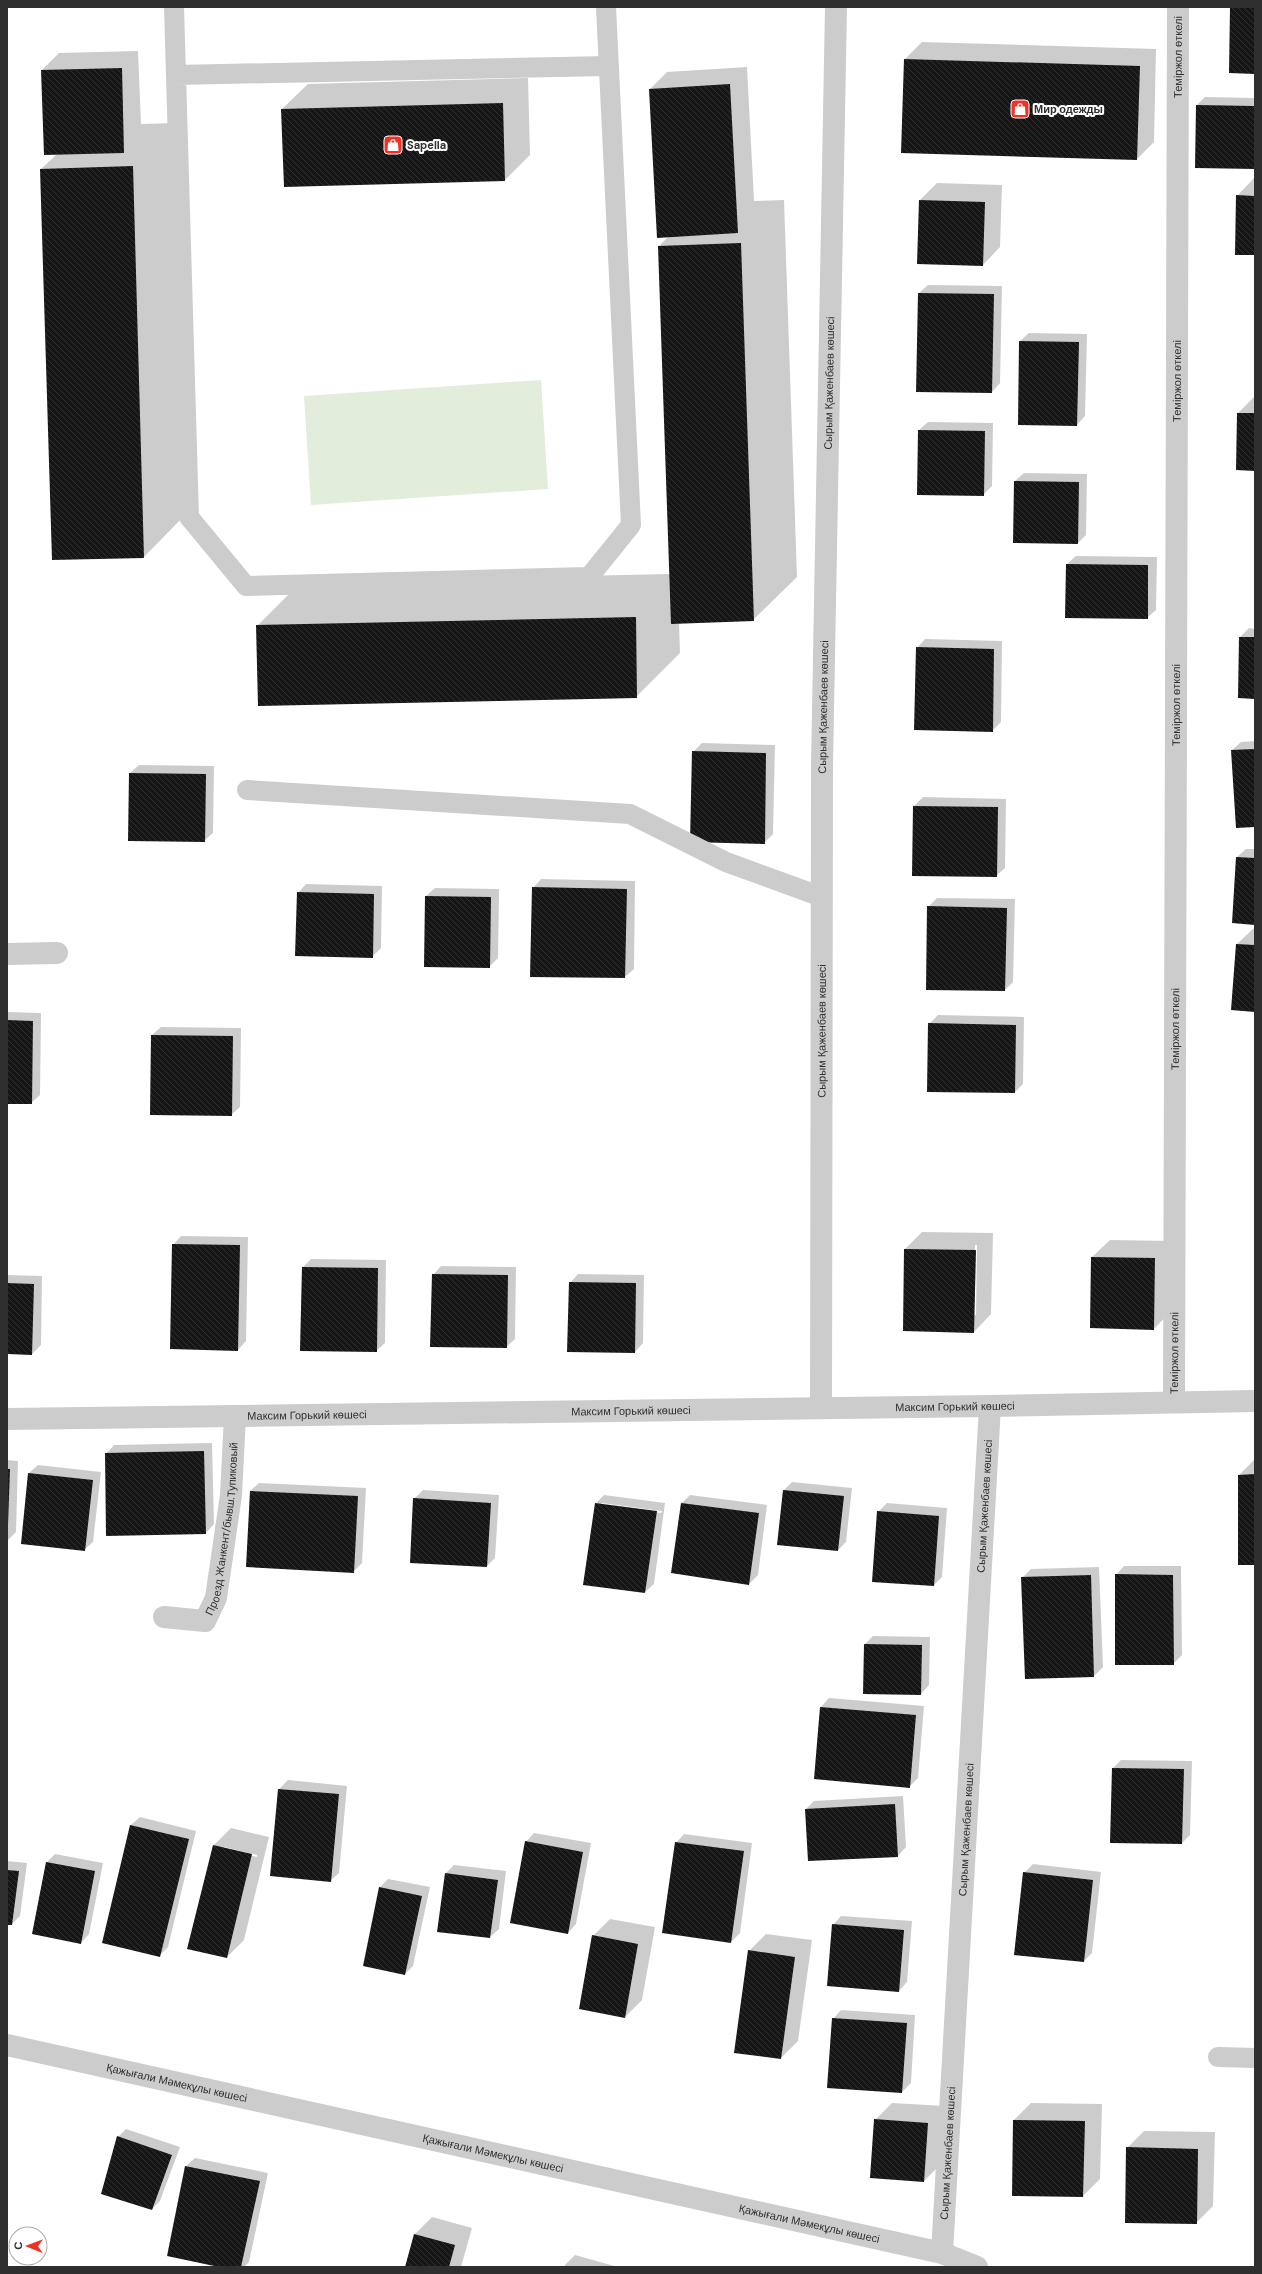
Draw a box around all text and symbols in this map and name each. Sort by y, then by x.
street label: Теміржол өткелі [1171,16,1185,98]
shop icon: Мир одежды [1009,98,1031,120]
place label: Мир одежды [1034,102,1103,116]
shop icon: Sapella [382,134,404,156]
place label: Sapella [407,138,446,152]
street label: Сырым Қаженбаев көшесі [821,316,837,450]
street label: Теміржол өткелі [1170,340,1184,422]
street label: Сырым Қаженбаев көшесі [815,640,831,774]
street label: Теміржол өткелі [1169,664,1183,746]
street label: Сырым Қаженбаев көшесі [814,964,829,1098]
street label: Теміржол өткелі [1168,988,1182,1070]
street label: Теміржол өткелі [1167,1312,1181,1394]
street label: Максим Горький көшесі [895,1399,1015,1414]
street label: Максим Горький көшесі [571,1403,691,1419]
street label: Максим Горький көшесі [247,1407,367,1423]
street label: Сырым Қаженбаев көшесі [974,1439,995,1573]
street label: Проезд Жанкент/бывш.Тупиковый [202,1442,241,1617]
street label: Сырым Қаженбаев көшесі [955,1763,977,1897]
street label: Қажығали Мәмекұлы көшесі [105,2060,249,2105]
street label: Сырым Қаженбаев көшесі [937,2086,958,2220]
street label: Қажығали Мәмекұлы көшесі [421,2131,565,2176]
street label: Қажығали Мәмекұлы көшесі [738,2201,881,2246]
north arrow [8,2226,48,2266]
text: С [11,2242,25,2250]

